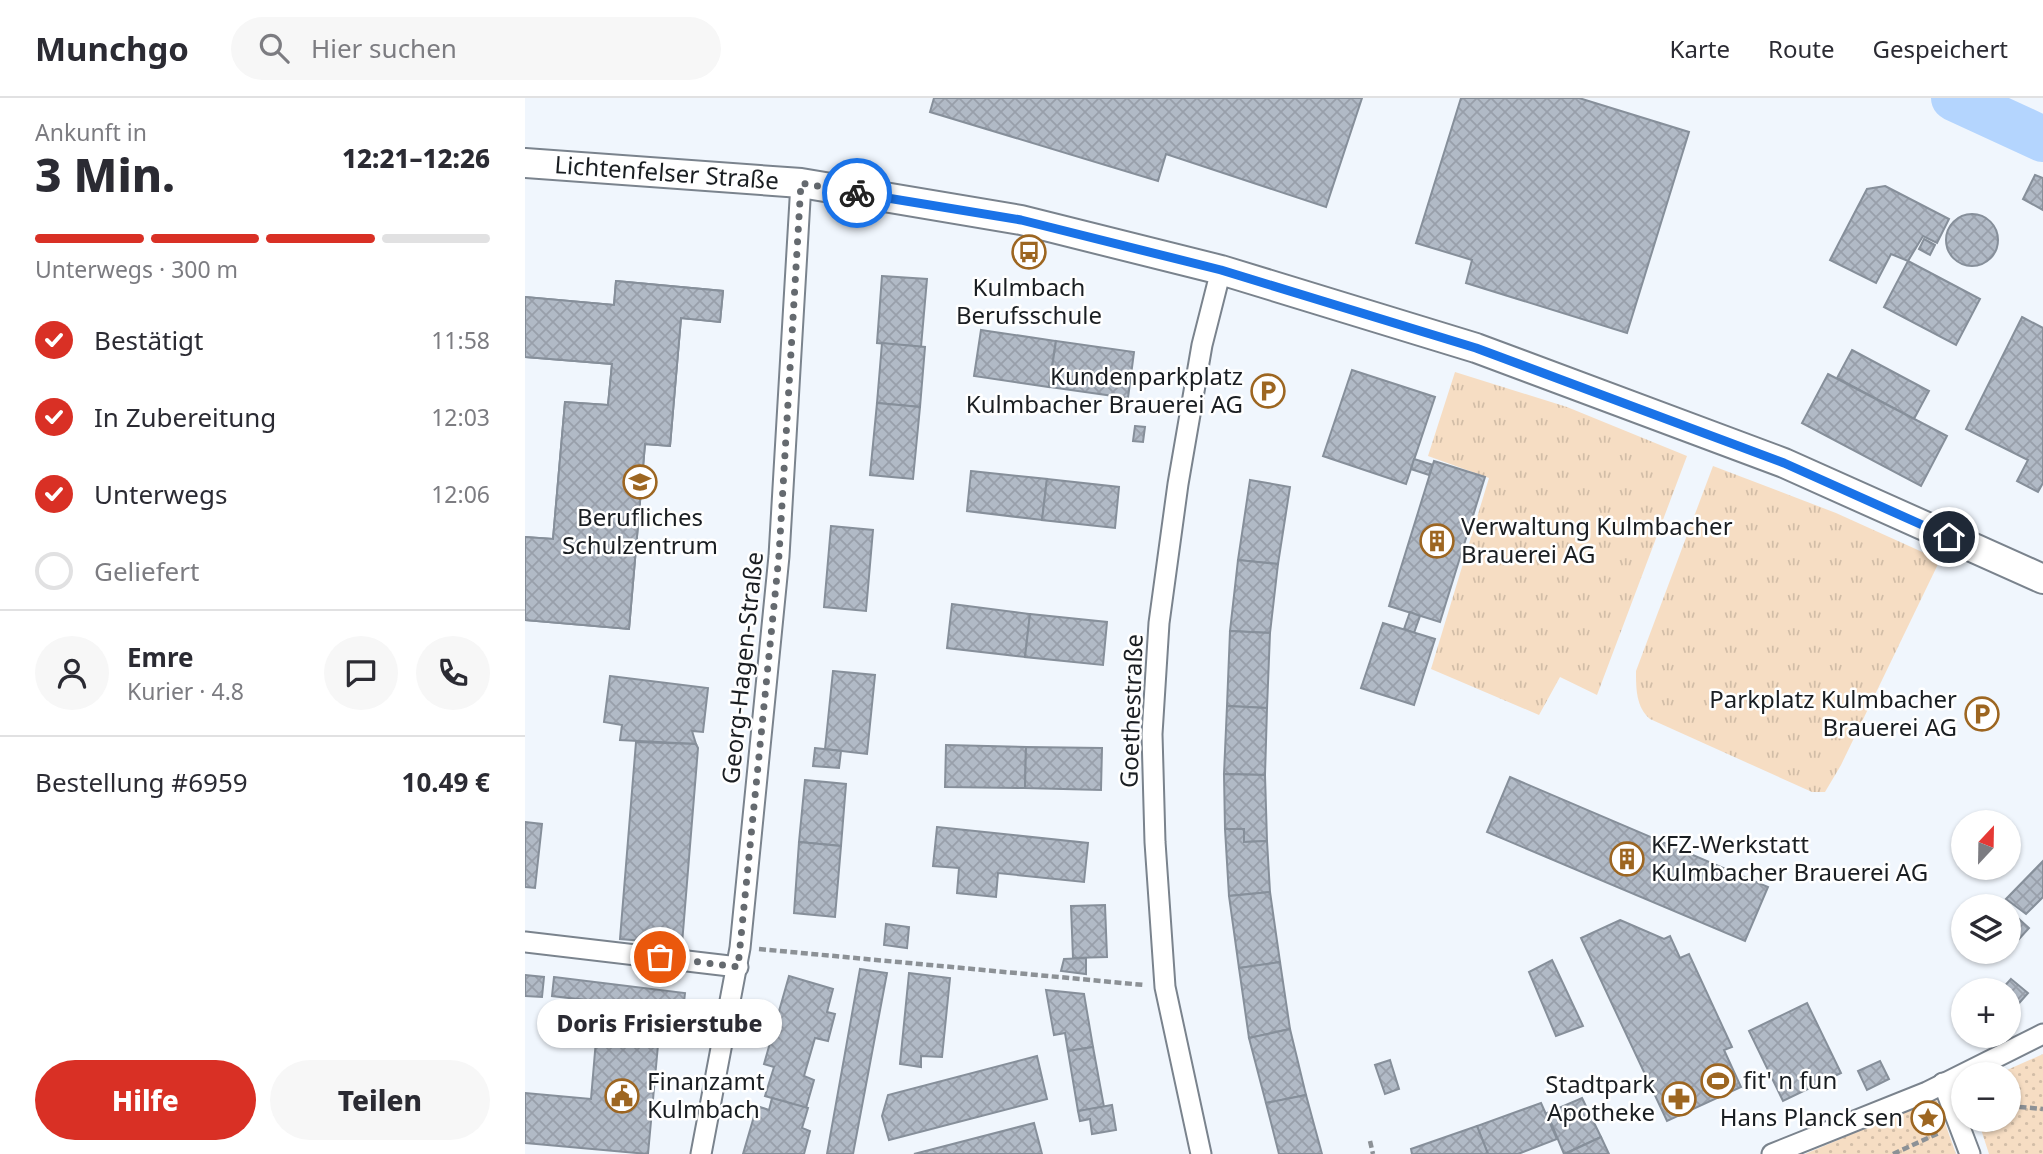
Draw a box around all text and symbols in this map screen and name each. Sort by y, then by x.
search box [231,17,721,80]
text: Munchgo [35,26,189,71]
icon: search [255,29,293,67]
text: Hier suchen [311,30,457,66]
text: Karte [1670,32,1730,65]
text: Route [1768,32,1835,65]
text: Gespeichert [1873,32,2008,65]
text: Ankunft in [35,116,147,148]
text: 12:21–12:26 [342,140,490,176]
text: 3 Min. [35,143,175,205]
street label: Lichtenfelser Straße [553,147,780,196]
courier [822,158,892,228]
icon: bike [838,174,876,212]
bus stop icon: Kulmbach Berufsschule [1010,233,1048,271]
text: Unterwegs · 300 m [35,253,238,285]
place label: Kulmbach Berufsschule [956,270,1102,331]
icon: check [35,321,73,359]
text: Bestätigt [94,322,203,358]
text: 11:58 [431,324,490,356]
place label: Kundenparkplatz Kulmbacher Brauerei AG [966,359,1243,420]
parking icon: Kundenparkplatz Kulmbacher Brauerei AG [1249,372,1287,410]
icon: check [35,398,73,436]
text: In Zubereitung [94,399,276,435]
text: 12:03 [431,401,490,433]
school or university icon: Berufliches Schulzentrum [621,463,659,501]
icon: check [35,475,73,513]
text: Unterwegs [94,476,227,512]
text: 12:06 [431,478,490,510]
place label: Berufliches Schulzentrum [562,500,718,561]
pin [1919,507,1979,567]
place label: Verwaltung Kulmbacher Brauerei AG [1461,509,1733,570]
icon: home [1930,518,1968,556]
building icon: Verwaltung Kulmbacher Brauerei AG [1418,522,1456,560]
street label: Georg-Hagen-Straße [713,550,770,786]
text: Geliefert [94,553,199,589]
street label: Goethestraße [1111,633,1150,789]
button: person [35,636,109,710]
button: chat [324,636,398,710]
button: phone [416,636,490,710]
text: Emre [127,639,194,675]
text: Kurier · 4.8 [127,675,244,707]
place label: Parkplatz Kulmbacher Brauerei AG [1709,682,1957,743]
parking icon: Parkplatz Kulmbacher Brauerei AG [1963,695,2001,733]
text: Bestellung #6959 [35,764,248,800]
text: 10.49 € [402,764,490,800]
north arrow [1951,810,2021,880]
map controls [1951,810,2021,1132]
place label: KFZ-Werkstatt Kulmbacher Brauerei AG [1651,827,1928,888]
building icon: KFZ-Werkstatt Kulmbacher Brauerei AG [1608,840,1646,878]
button: layers [1951,894,2021,964]
pin [630,927,690,987]
icon: bag [641,938,679,976]
button: + [1951,978,2021,1048]
callout: Doris Frisierstube [537,999,783,1048]
text: Doris Frisierstube [557,1007,762,1039]
button: Hilfe [35,1060,256,1140]
button: Teilen [270,1060,490,1140]
sports icon: fit' n fun [1699,1062,1737,1100]
button: − [1951,1062,2021,1132]
place label: fit' n fun [1743,1063,1837,1096]
place label: Finanzamt Kulmbach [647,1064,765,1125]
place label: Stadtpark Apotheke [1545,1067,1655,1128]
public building icon: Finanzamt Kulmbach [603,1077,641,1115]
pharmacy icon: Stadtpark Apotheke [1660,1080,1698,1118]
place icon: Hans Planck sen [1909,1099,1947,1137]
place label: Hans Planck sen [1720,1100,1903,1133]

